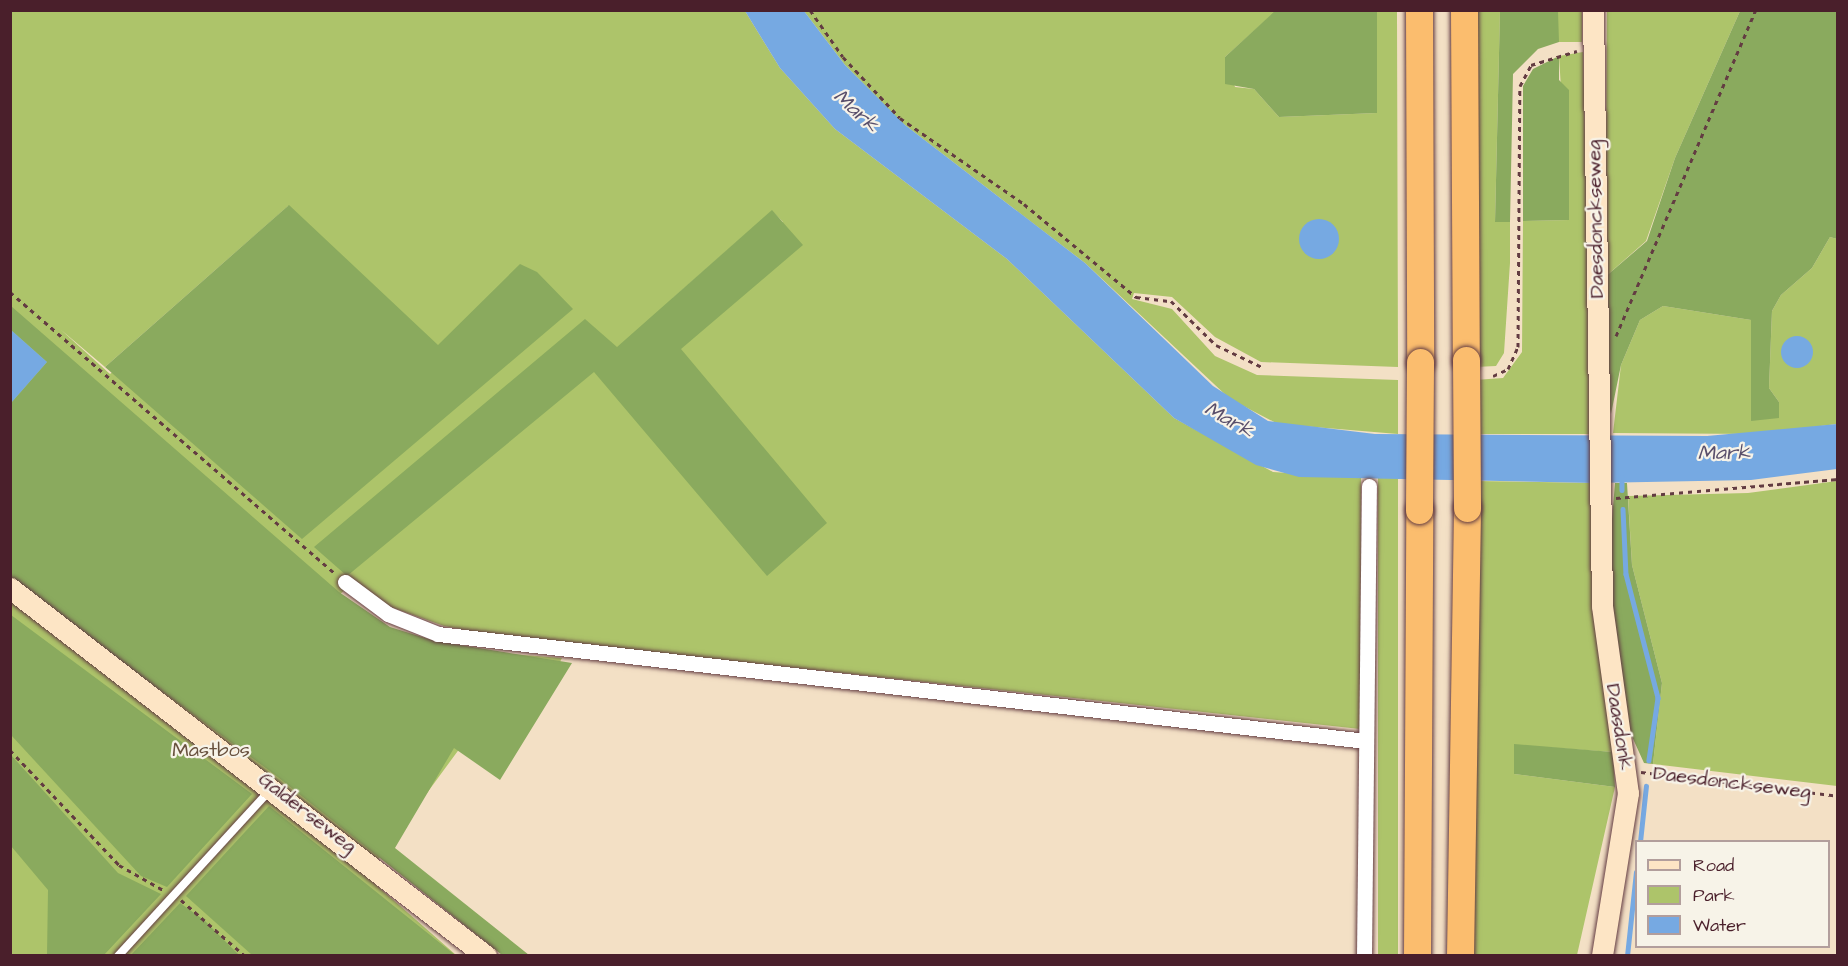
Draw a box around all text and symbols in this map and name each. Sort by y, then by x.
water label: Mark [828,84,884,138]
street label: Daesdonckseweg [1583,139,1609,299]
water label: Mark [1200,396,1258,444]
water label: Mark [1698,440,1750,466]
street label: Daasdonk [1600,682,1638,772]
park label: Mastbos [172,738,250,762]
street label: Daesdonckseweg [1652,761,1812,805]
street label: Galderseweg [253,767,361,859]
legend [1635,840,1830,948]
text: Road [1693,853,1734,878]
text: Park [1693,883,1735,908]
text: Water [1693,913,1746,938]

